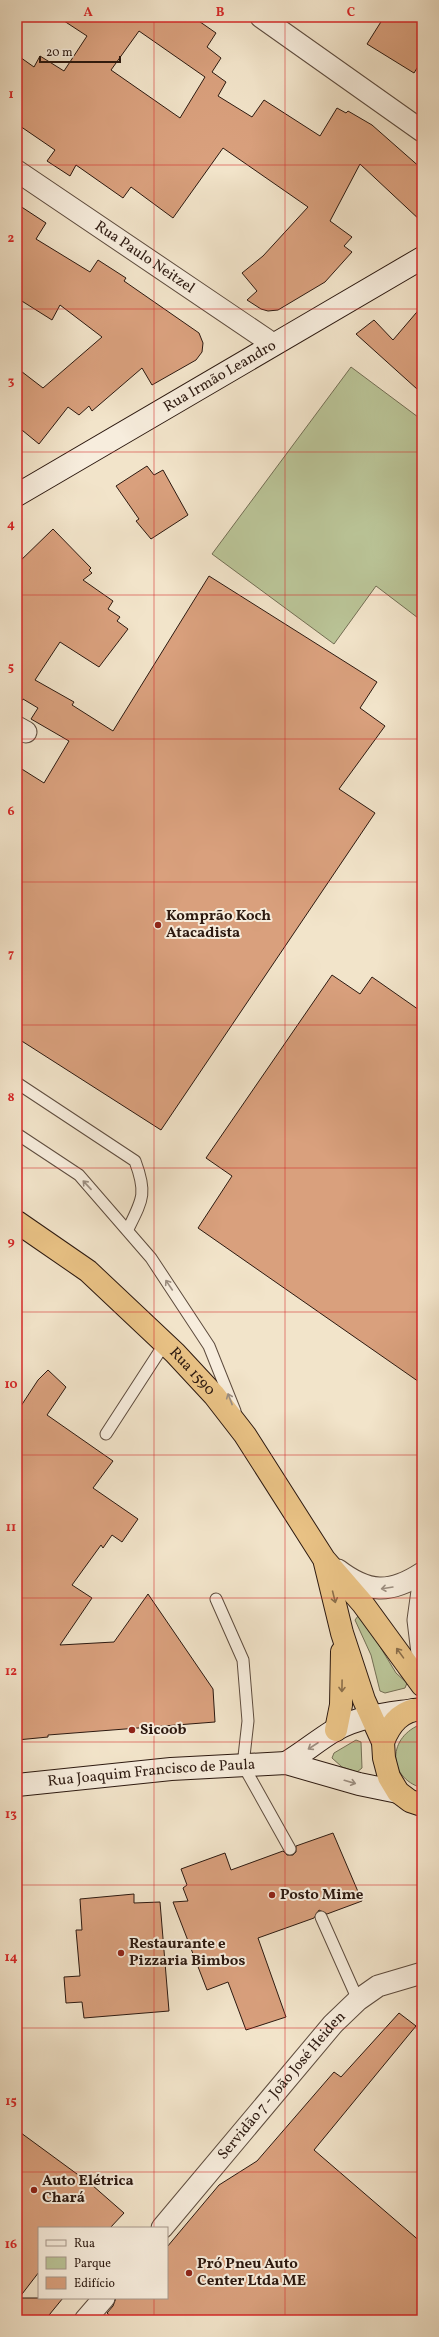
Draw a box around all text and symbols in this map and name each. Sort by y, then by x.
text: A [83,4,93,22]
text: B [216,4,225,22]
text: C [347,4,355,22]
scale bar [40,38,120,64]
text: 20 m [46,45,73,61]
text: 1 [8,86,14,104]
street label: Rua Paulo Neitzel [90,216,199,299]
text: 2 [8,230,15,248]
street label: Rua Irmão Leandro [160,335,280,418]
text: 3 [8,373,15,391]
text: 4 [7,516,15,534]
text: 5 [8,659,14,677]
text: 6 [7,803,15,821]
place label: Komprão Koch Atacadista [166,906,271,944]
marker: Komprão Koch Atacadista [153,920,163,930]
text: 7 [8,946,14,964]
text: 8 [7,1089,15,1107]
one-way arrow [82,1180,92,1190]
text: 9 [7,1233,15,1251]
one-way arrow [165,1280,173,1291]
street label: Rua 1590 [164,1343,220,1400]
text: 10 [4,1376,18,1394]
one-way arrow [226,1394,234,1406]
text: 11 [6,1519,16,1537]
one-way arrow [380,1584,393,1592]
one-way arrow [330,1591,338,1604]
one-way arrow [396,1648,404,1659]
text: 12 [5,1663,17,1681]
one-way arrow [338,1679,345,1692]
place label: Sicoob [140,1720,187,1741]
marker: Sicoob [127,1725,137,1735]
one-way arrow [308,1742,319,1750]
street label: Rua Joaquim Francisco de Paula [47,1754,256,1792]
one-way arrow [343,1779,356,1786]
text: 13 [5,1806,17,1824]
place label: Posto Mime [280,1885,364,1906]
marker: Posto Mime [267,1890,277,1900]
place label: Restaurante e Pizzaria Bimbos [129,1934,245,1972]
marker: Restaurante e Pizzaria Bimbos [116,1948,126,1958]
text: 14 [4,1949,18,1967]
street label: Servidão 7 - João José Heiden [213,2007,350,2164]
text: 15 [5,2093,17,2111]
place label: Auto Elétrica Chará [42,2171,134,2209]
marker: Auto Elétrica Chará [29,2185,39,2195]
legend [38,2227,168,2299]
text: 16 [5,2236,17,2254]
text: Rua [74,2236,95,2252]
place label: Pró Pneu Auto Center Ltda ME [197,2254,306,2292]
text: Parque [74,2256,111,2272]
marker: Pró Pneu Auto Center Ltda ME [184,2268,194,2278]
text: Edifício [74,2276,115,2292]

